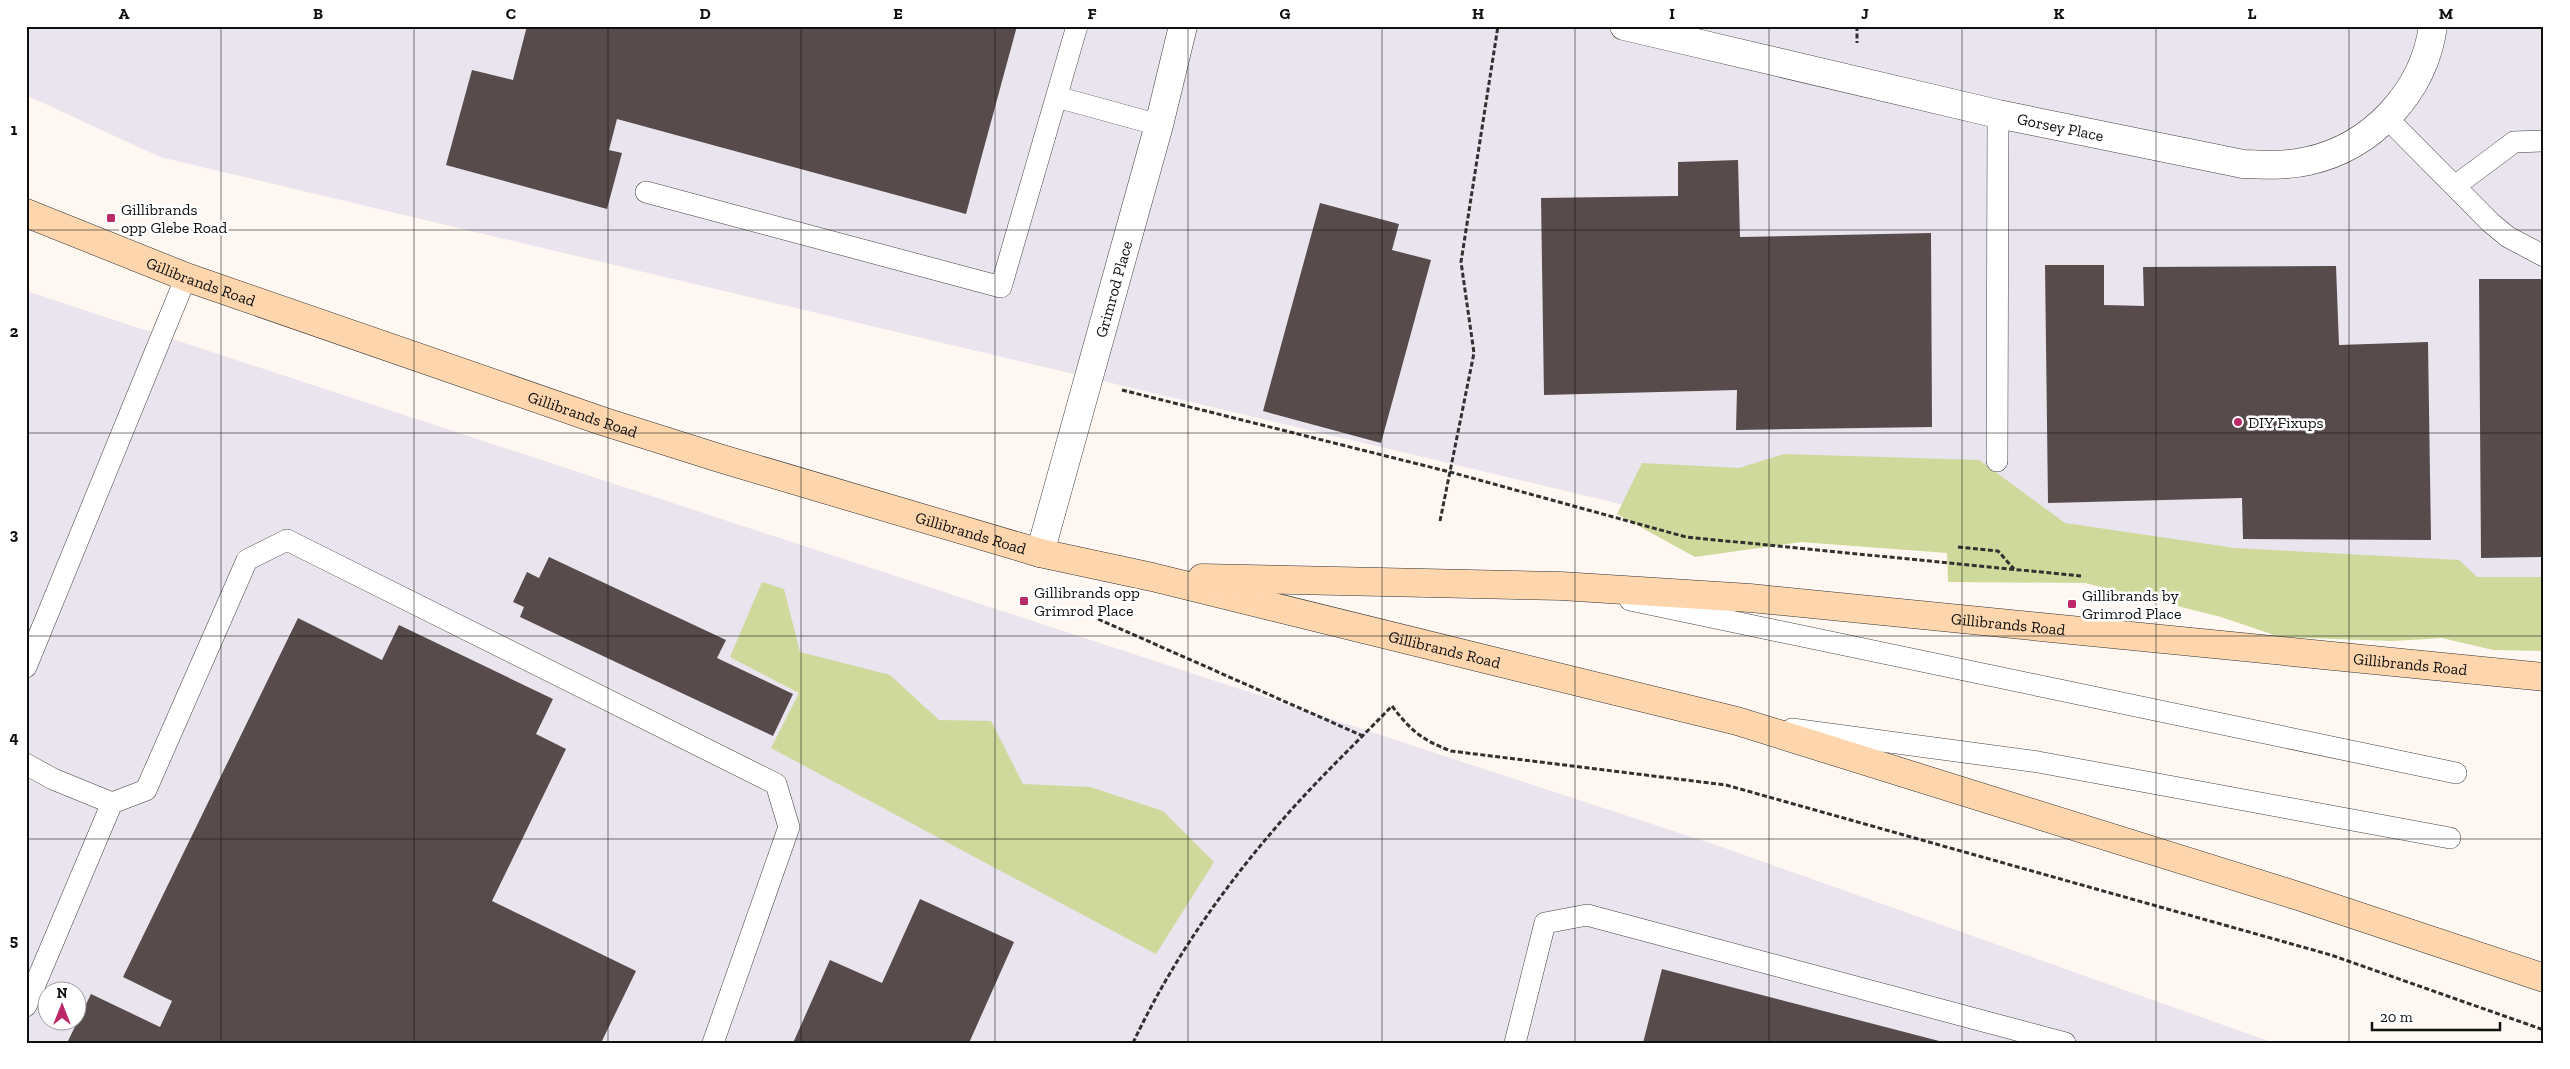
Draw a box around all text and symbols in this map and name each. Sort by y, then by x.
text: A [119,4,130,23]
text: B [313,4,323,23]
text: C [506,4,516,23]
text: D [699,4,711,23]
text: E [893,4,903,23]
text: F [1087,4,1097,23]
text: G [1280,4,1291,23]
text: H [1472,4,1484,23]
text: I [1669,4,1675,23]
text: J [1861,4,1869,23]
text: K [2054,4,2065,23]
text: L [2248,4,2257,23]
text: M [2439,4,2453,23]
street label: Gorsey Place [2015,109,2105,145]
text: 1 [11,120,18,139]
place label: Gillibrands opp Glebe Road [121,200,228,237]
marker: Gillibrands opp Glebe Road [105,212,117,224]
street label: Grimrod Place [1091,239,1136,340]
street label: Gillibrands Road [144,253,258,310]
text: 2 [10,322,19,341]
street label: Gillibrands Road [525,387,640,442]
place label: DIY Fixups [2248,413,2324,432]
marker: DIY Fixups [2232,416,2244,428]
street label: Gillibrands Road [913,508,1029,558]
text: 3 [10,525,19,544]
place label: Gillibrands opp Grimrod Place [1034,583,1140,620]
place label: Gillibrands by Grimrod Place [2082,586,2182,623]
marker: Gillibrands opp Grimrod Place [1018,595,1030,607]
marker: Gillibrands by Grimrod Place [2066,598,2078,610]
street label: Gillibrands Road [1950,609,2066,639]
street label: Gillibrands Road [1387,627,1503,673]
street label: Gillibrands Road [2352,649,2468,679]
text: 4 [9,728,19,747]
text: 5 [10,931,18,950]
north arrow [38,982,88,1032]
text: N [57,985,68,1002]
scale bar [2372,999,2500,1031]
text: 20 m [2380,1008,2413,1026]

